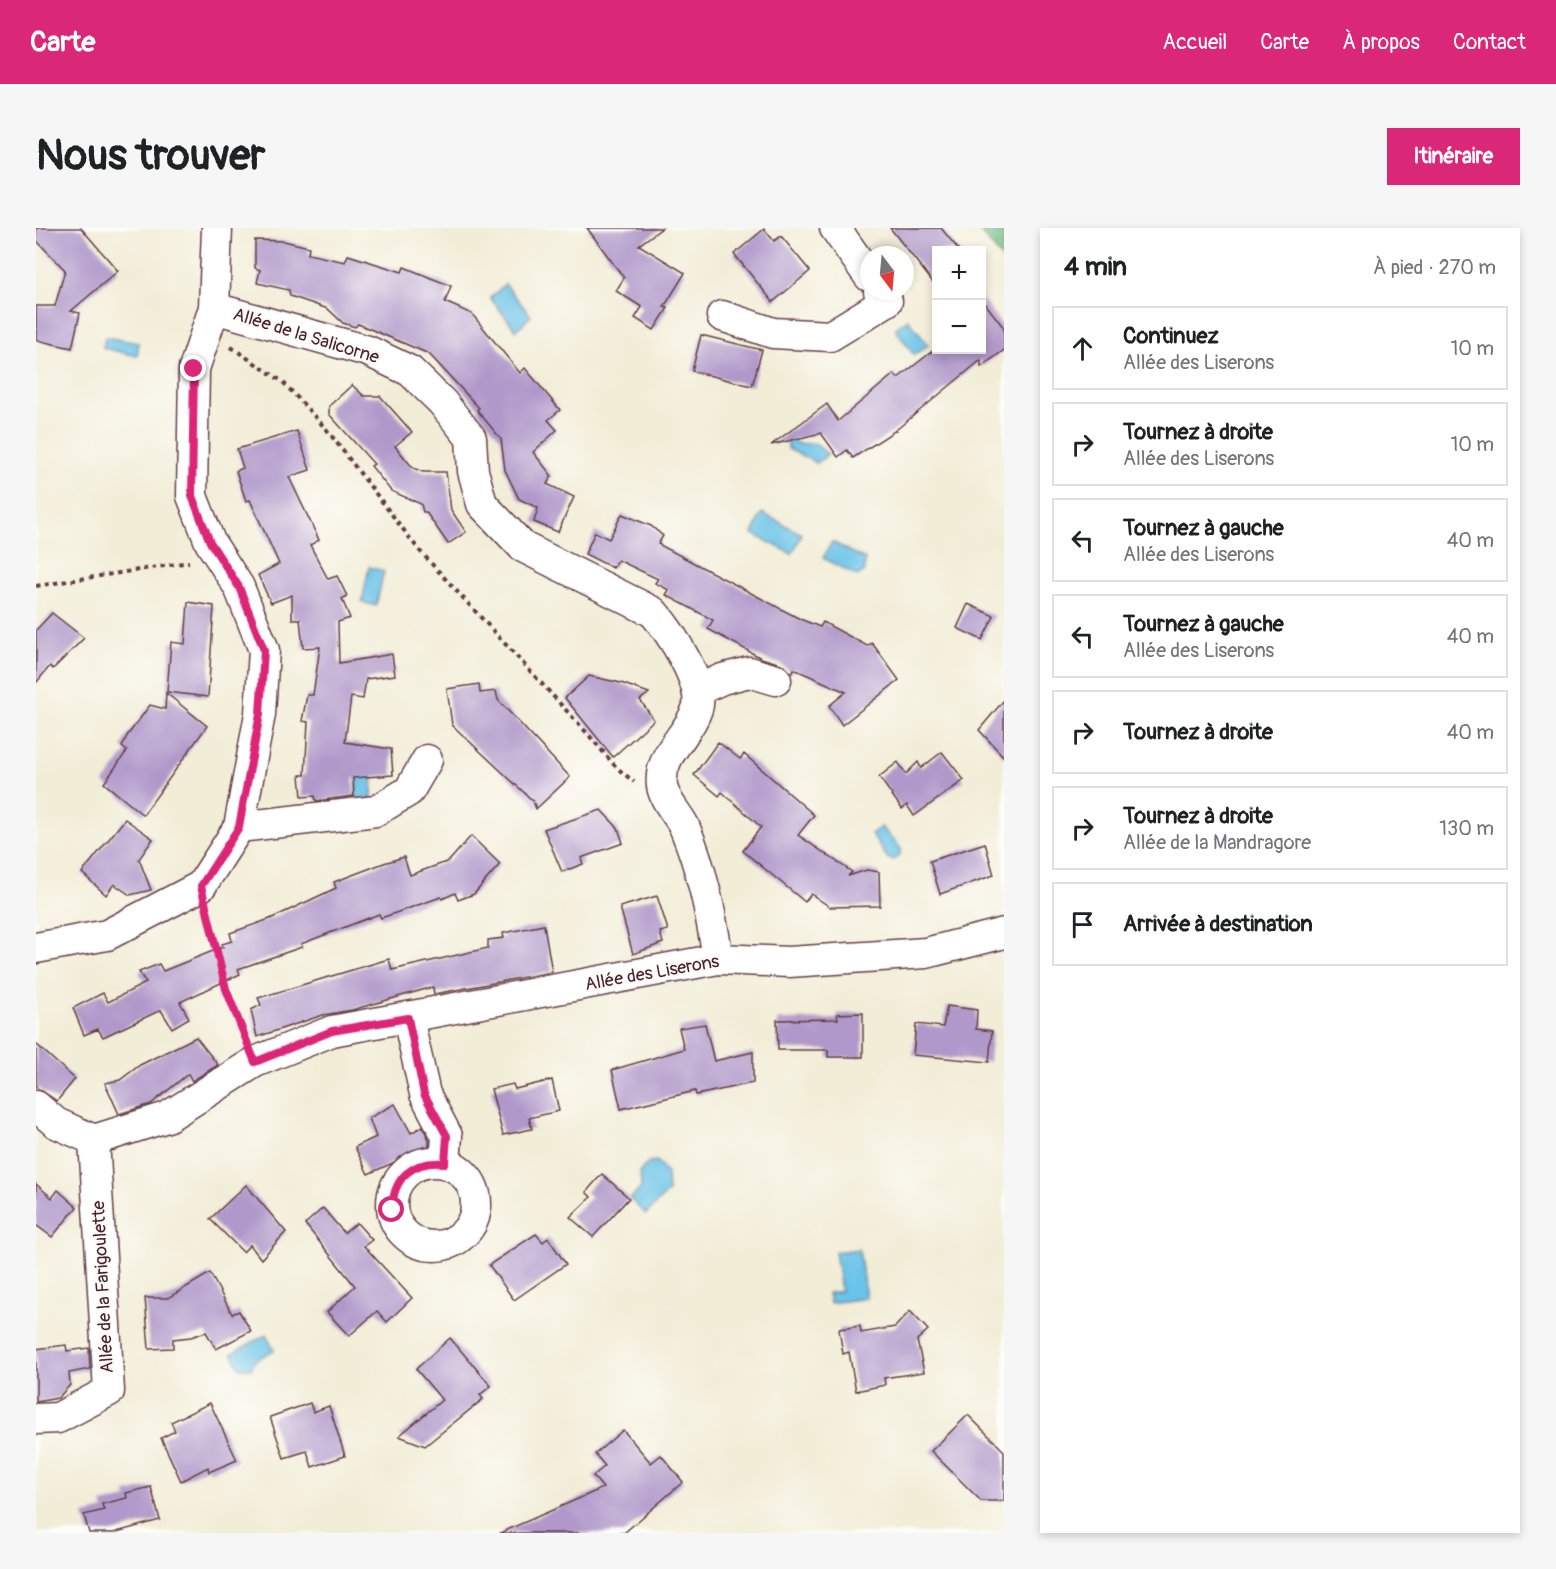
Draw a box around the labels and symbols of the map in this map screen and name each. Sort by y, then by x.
north arrow [860,246,914,300]
street label: Allée de la Salicorne [230,303,382,369]
route end [180,355,206,381]
street label: Allée des Liserons [583,950,721,996]
route start [378,1196,404,1222]
street label: Allée de la Farigoulette [87,1200,119,1374]

